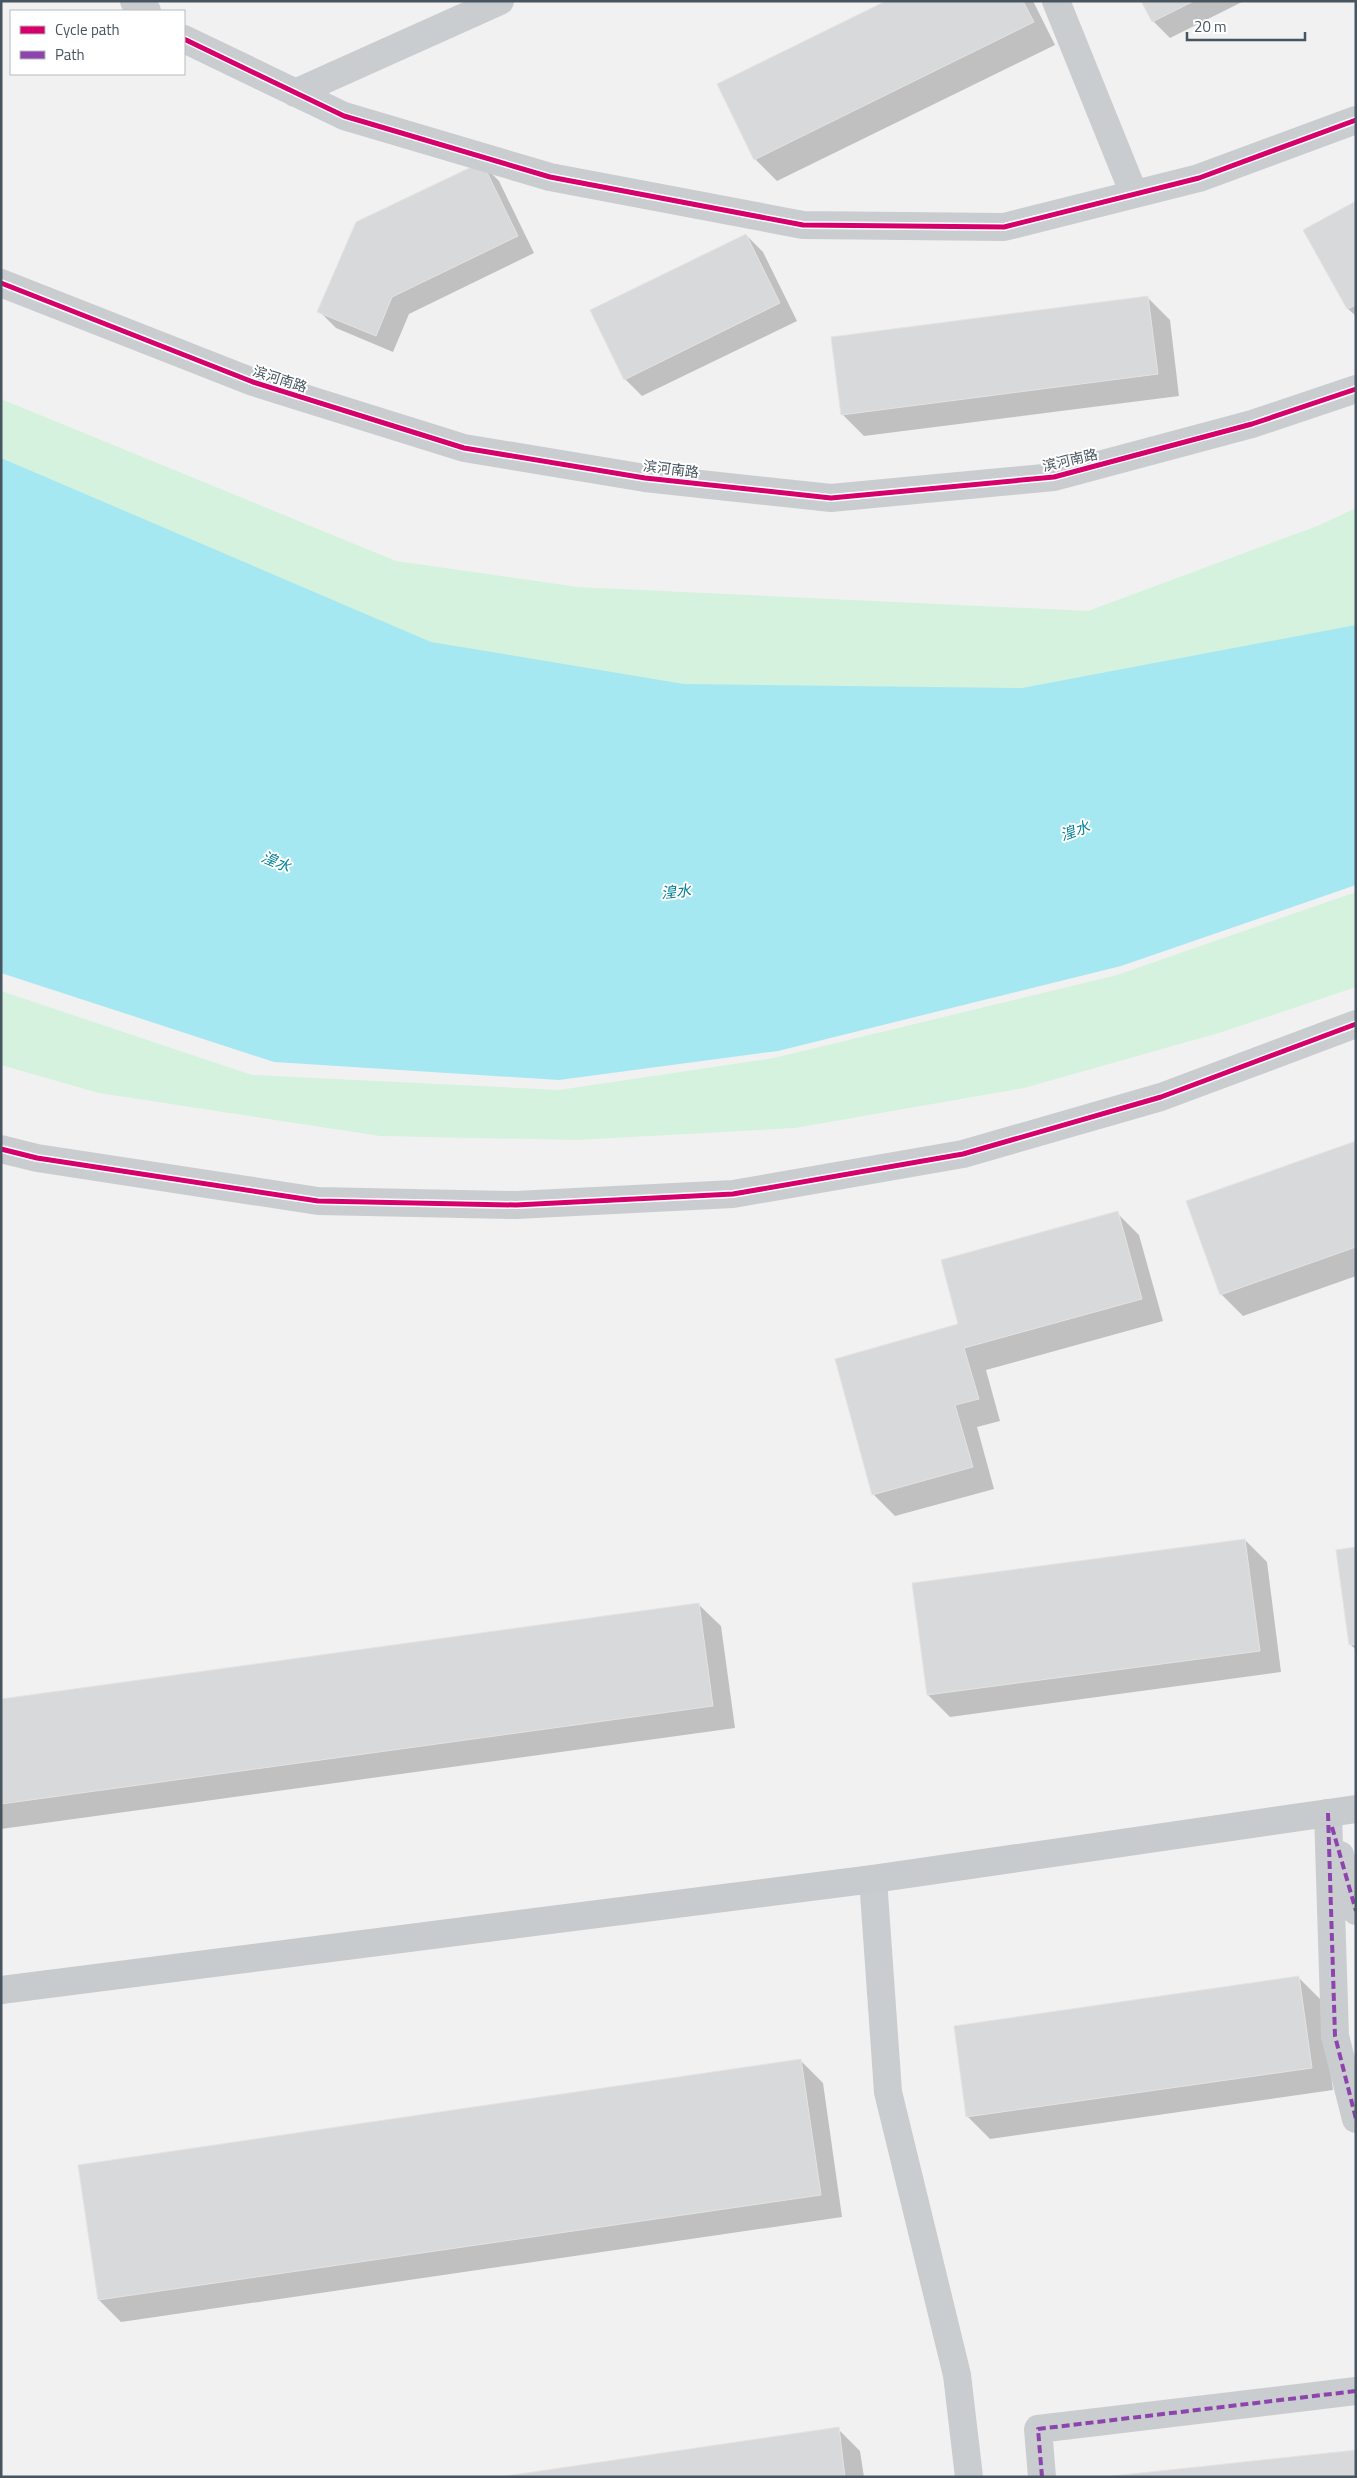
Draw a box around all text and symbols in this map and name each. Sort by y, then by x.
legend [10,10,185,75]
scale bar [1187,10,1304,42]
text: 20 m [1194,15,1227,38]
text: Cycle path [55,18,120,41]
text: Path [55,43,85,66]
street label: 滨河南路 [250,360,310,397]
street label: 滨河南路 [1040,443,1100,476]
street label: 滨河南路 [642,455,700,482]
water label: 湟水 [1057,814,1094,846]
water label: 湟水 [258,845,295,878]
water label: 湟水 [660,878,693,905]

